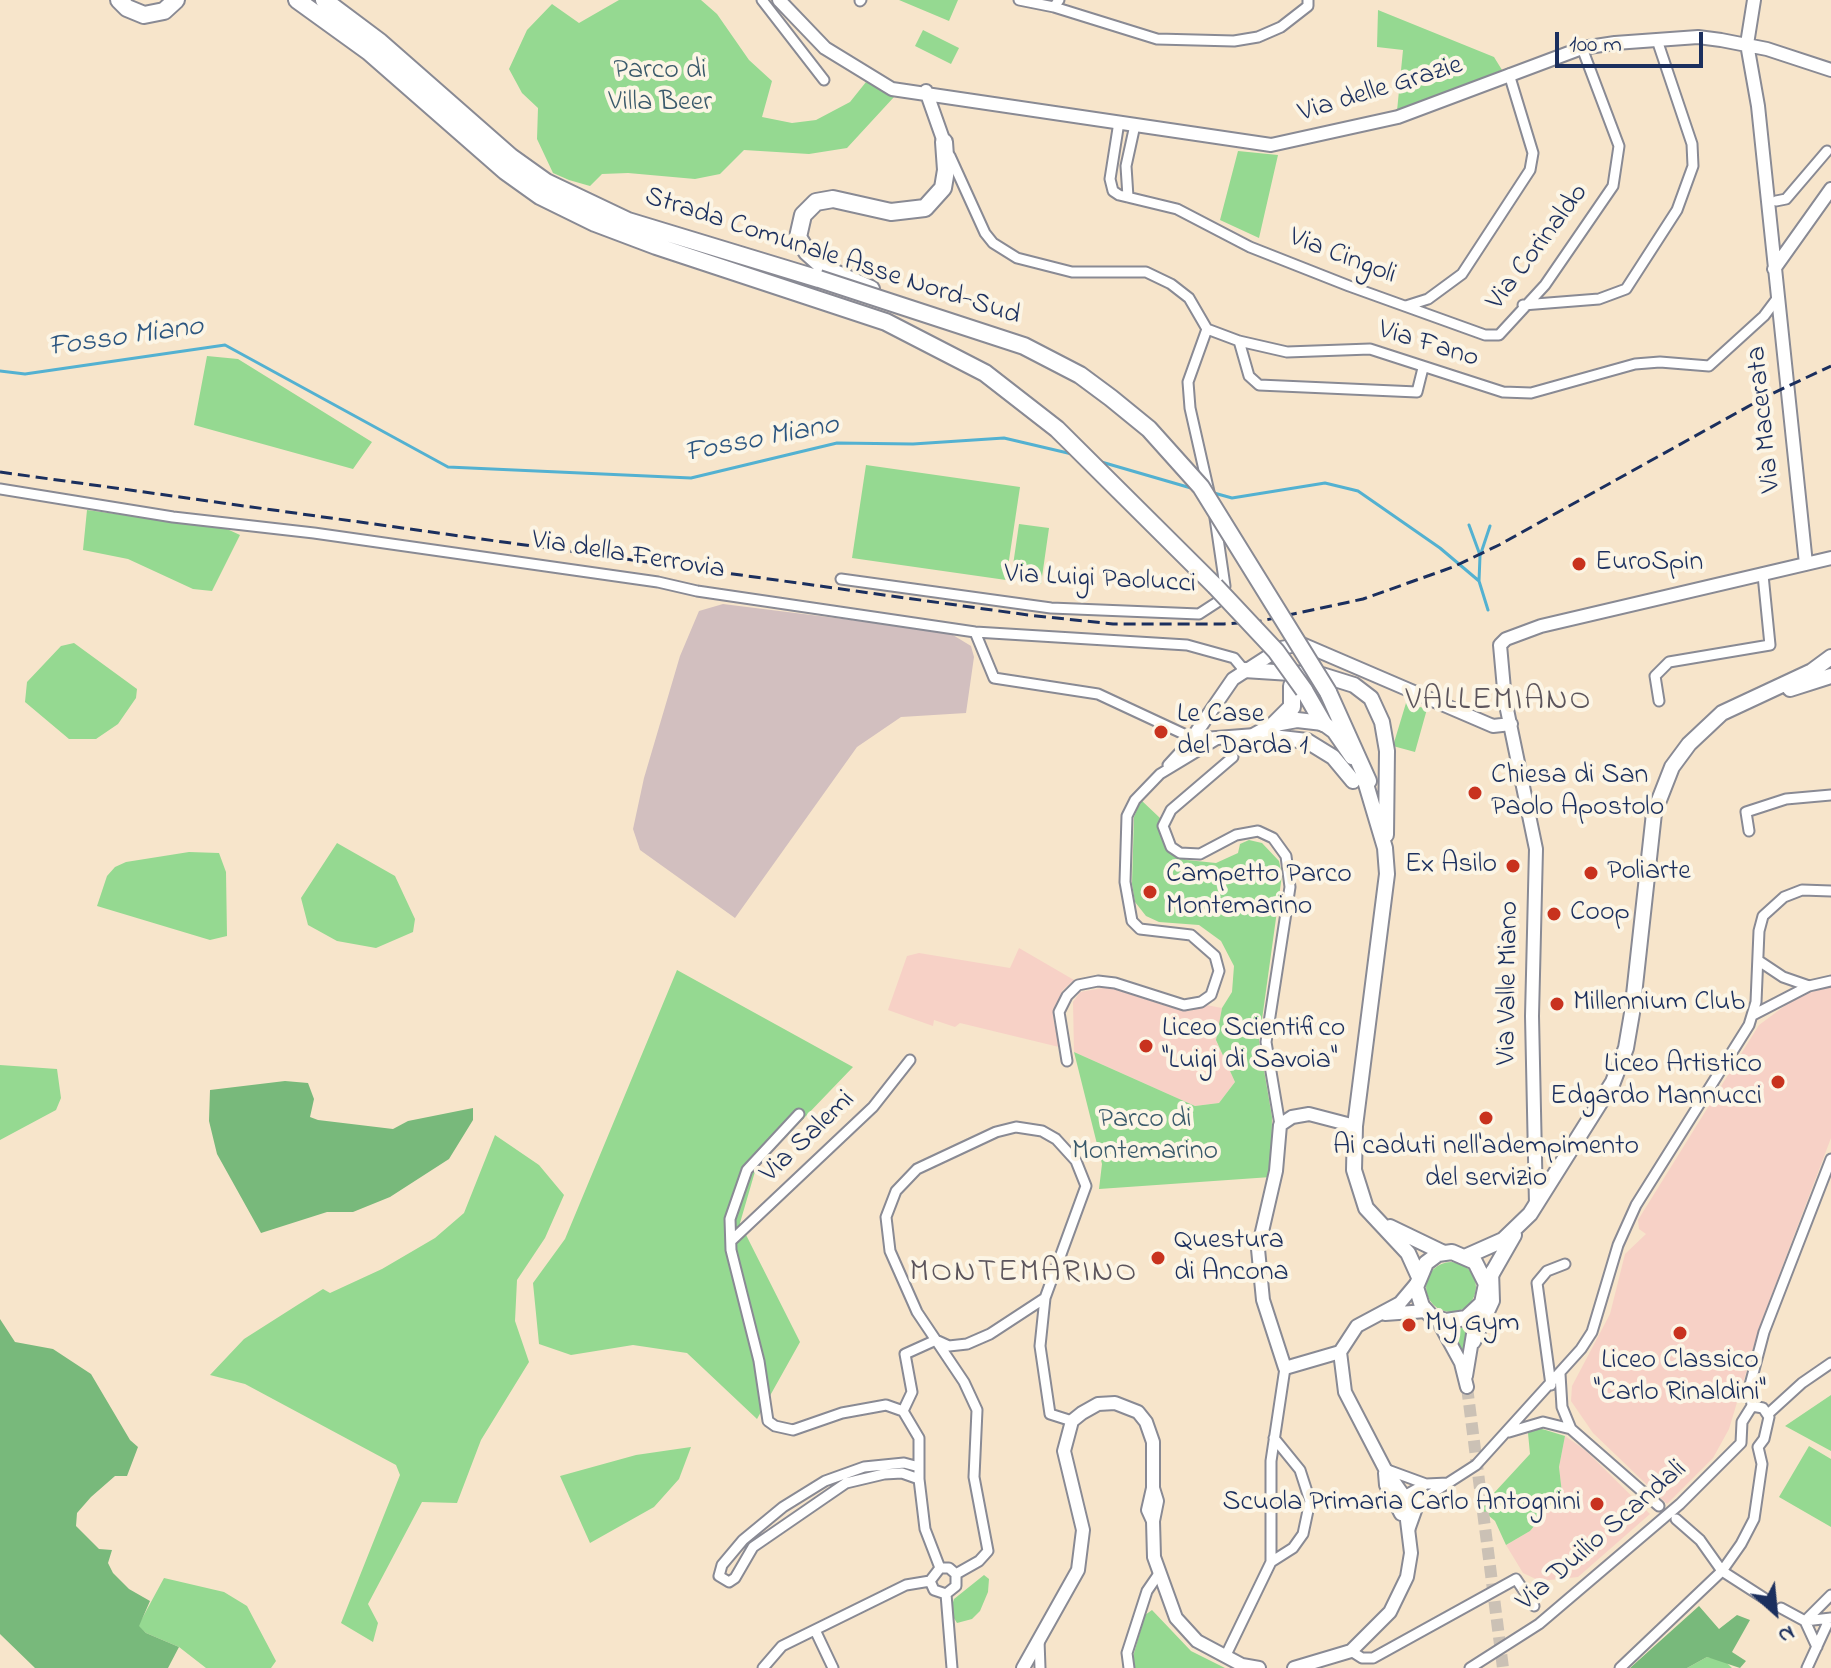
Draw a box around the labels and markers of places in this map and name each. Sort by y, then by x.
place label: EuroSpin [1595,547,1703,581]
marker: EuroSpin [1570,555,1588,573]
place label: Le Case del Darda 1 [1177,699,1308,765]
marker: Le Case del Darda 1 [1152,723,1170,741]
place label: Chiesa di San Paolo Apostolo [1491,760,1664,826]
marker: Chiesa di San Paolo Apostolo [1466,784,1484,802]
place label: Ex Asilo [1405,849,1497,883]
place label: Poliarte [1607,856,1691,890]
marker: Ex Asilo [1504,857,1522,875]
place label: Campetto Parco Montemarino [1166,859,1352,925]
marker: Poliarte [1582,864,1600,882]
marker: Campetto Parco Montemarino [1141,883,1159,901]
place label: Coop [1570,897,1630,931]
marker: Coop [1545,905,1563,923]
place label: Millennium Club [1573,987,1745,1021]
marker: Millennium Club [1548,995,1566,1013]
place label: Liceo Scientifico "Luigi di Savoia" [1162,1013,1345,1079]
marker: Liceo Scientifico "Luigi di Savoia" [1137,1037,1155,1055]
place label: Liceo Artistico Edgardo Mannucci [1550,1049,1762,1115]
marker: Liceo Artistico Edgardo Mannucci [1769,1073,1787,1091]
marker: Ai caduti nell'adempimento del servizio [1477,1109,1495,1127]
place label: Ai caduti nell'adempimento del servizio [1333,1131,1639,1197]
place label: Questura di Ancona [1174,1225,1289,1291]
marker: Questura di Ancona [1149,1249,1167,1267]
place label: My Gym [1425,1308,1519,1342]
marker: My Gym [1400,1316,1418,1334]
marker: Liceo Classico "Carlo Rinaldini" [1671,1324,1689,1342]
place label: Liceo Classico "Carlo Rinaldini" [1594,1345,1766,1411]
place label: Scuola Primaria Carlo Antognini [1222,1487,1581,1521]
marker: Scuola Primaria Carlo Antognini [1588,1495,1606,1513]

